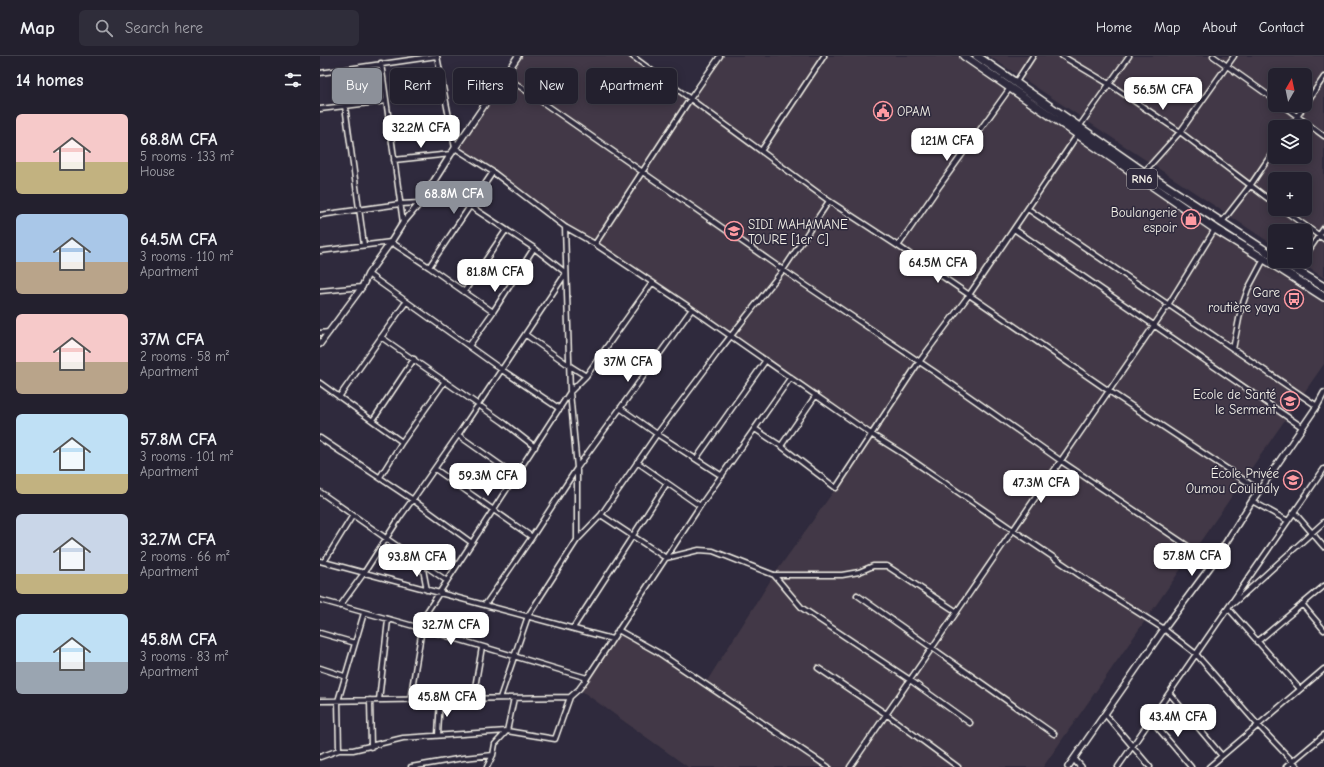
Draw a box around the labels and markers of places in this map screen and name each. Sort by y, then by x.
pin: 56.5M CFA [1117,77,1209,111]
public building icon: OPAM [872,100,894,122]
place label: OPAM [897,104,931,119]
pin: 32.2M CFA [375,115,467,149]
pin: 121M CFA [906,128,988,162]
pin: 68.8M CFA [408,181,500,215]
place label: Boulangerie espoir [1111,205,1178,235]
shop icon: Boulangerie espoir [1180,208,1202,230]
place label: SIDI MAHAMANE TOURE [1er C] [748,217,848,247]
school or university icon: SIDI MAHAMANE TOURE [1er C] [723,220,745,242]
pin: 64.5M CFA [892,250,984,284]
pin: 81.8M CFA [449,259,541,293]
place label: Gare routière yaya [1208,285,1280,315]
bus stop icon: Gare routière yaya [1283,288,1305,310]
pin: 37M CFA [591,349,665,383]
place label: Ecole de Santé le Serment [1193,387,1277,417]
school or university icon: Ecole de Santé le Serment [1279,390,1301,412]
pin: 59.3M CFA [442,463,534,497]
place label: École Privée Oumou Coulibaly [1186,465,1279,496]
school or university icon: École Privée Oumou Coulibaly [1282,469,1304,491]
pin: 47.3M CFA [995,470,1087,504]
pin: 57.8M CFA [1146,543,1238,577]
pin: 93.8M CFA [371,544,463,578]
pin: 32.7M CFA [405,612,497,646]
pin: 45.8M CFA [401,684,493,718]
pin: 43.4M CFA [1132,704,1224,738]

